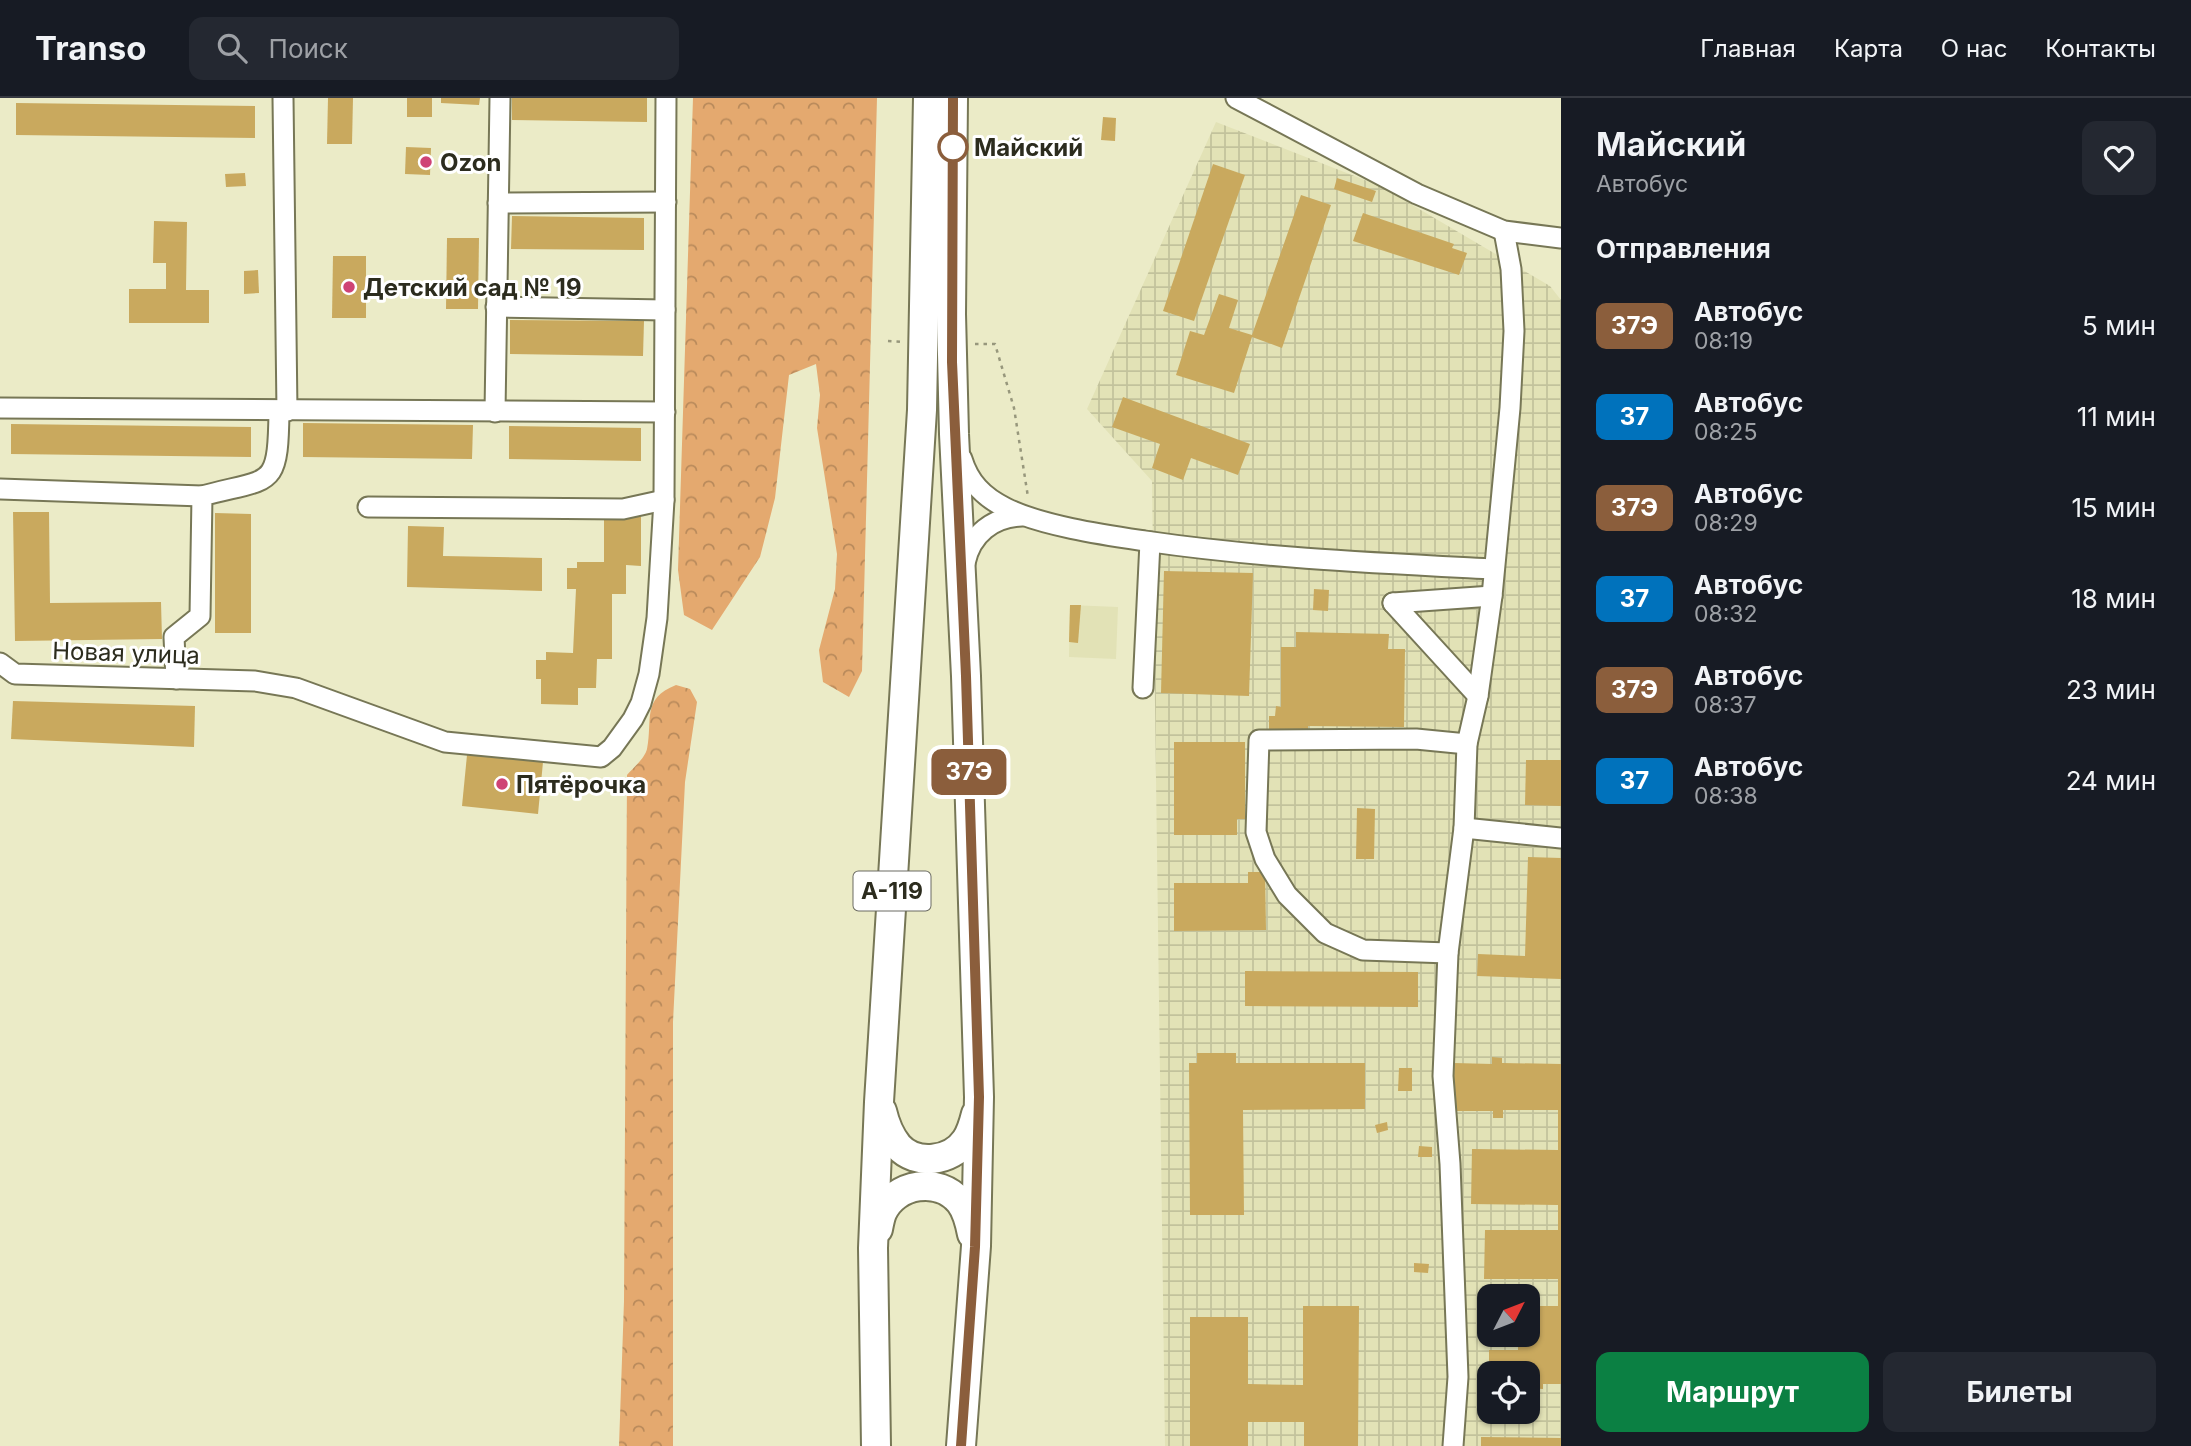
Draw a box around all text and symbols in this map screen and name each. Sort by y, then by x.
search box [189,17,679,80]
text: Transo [35,28,147,68]
icon: search [213,29,251,67]
text: Поиск [269,33,348,64]
text: Главная [1700,34,1796,63]
text: Карта [1834,34,1903,63]
text: О нас [1941,34,2007,63]
text: Контакты [2045,34,2156,63]
button: heart [2082,121,2156,195]
text: Майский [1596,124,1746,164]
marker: Майский [938,132,968,162]
place label: Майский [974,133,1083,162]
place label: Ozon [440,148,501,177]
marker: Ozon [418,154,434,170]
text: Автобус [1596,170,1688,198]
text: Отправления [1596,233,1771,264]
place label: Детский сад № 19 [363,273,582,302]
marker: Детский сад № 19 [341,279,357,295]
text: Автобус [1694,296,1803,327]
text: 5 мин [2082,310,2156,341]
text: 37Э [1611,311,1658,340]
text: 08:19 [1694,327,1753,355]
text: Автобус [1694,387,1803,418]
text: 11 мин [2077,401,2156,432]
text: 37 [1620,402,1649,431]
text: 08:25 [1694,418,1757,446]
text: Автобус [1694,478,1803,509]
text: 15 мин [2072,492,2156,523]
text: 37Э [1611,493,1658,522]
text: 08:29 [1694,509,1758,537]
text: Автобус [1694,569,1803,600]
text: 18 мин [2071,583,2156,614]
text: 37 [1620,584,1649,613]
text: 08:32 [1694,600,1758,628]
street label: Новая улица [52,636,200,670]
text: Автобус [1694,660,1803,691]
text: 23 мин [2066,674,2156,705]
text: 37Э [1611,675,1658,704]
text: 08:37 [1694,691,1757,719]
line badge: 37Э [929,749,1009,795]
text: Автобус [1694,751,1803,782]
text: 37Э [945,757,993,786]
text: 24 мин [2066,765,2156,796]
text: 37 [1620,766,1649,795]
place label: Пятёрочка [516,770,646,799]
marker: Пятёрочка [494,776,510,792]
text: 08:38 [1694,782,1758,810]
road number: А-119 [854,872,931,911]
north arrow [1477,1284,1540,1348]
map controls [1477,1284,1540,1424]
button: Маршрут [1596,1352,1869,1432]
button: Билеты [1883,1352,2156,1432]
button: locate [1477,1361,1540,1424]

